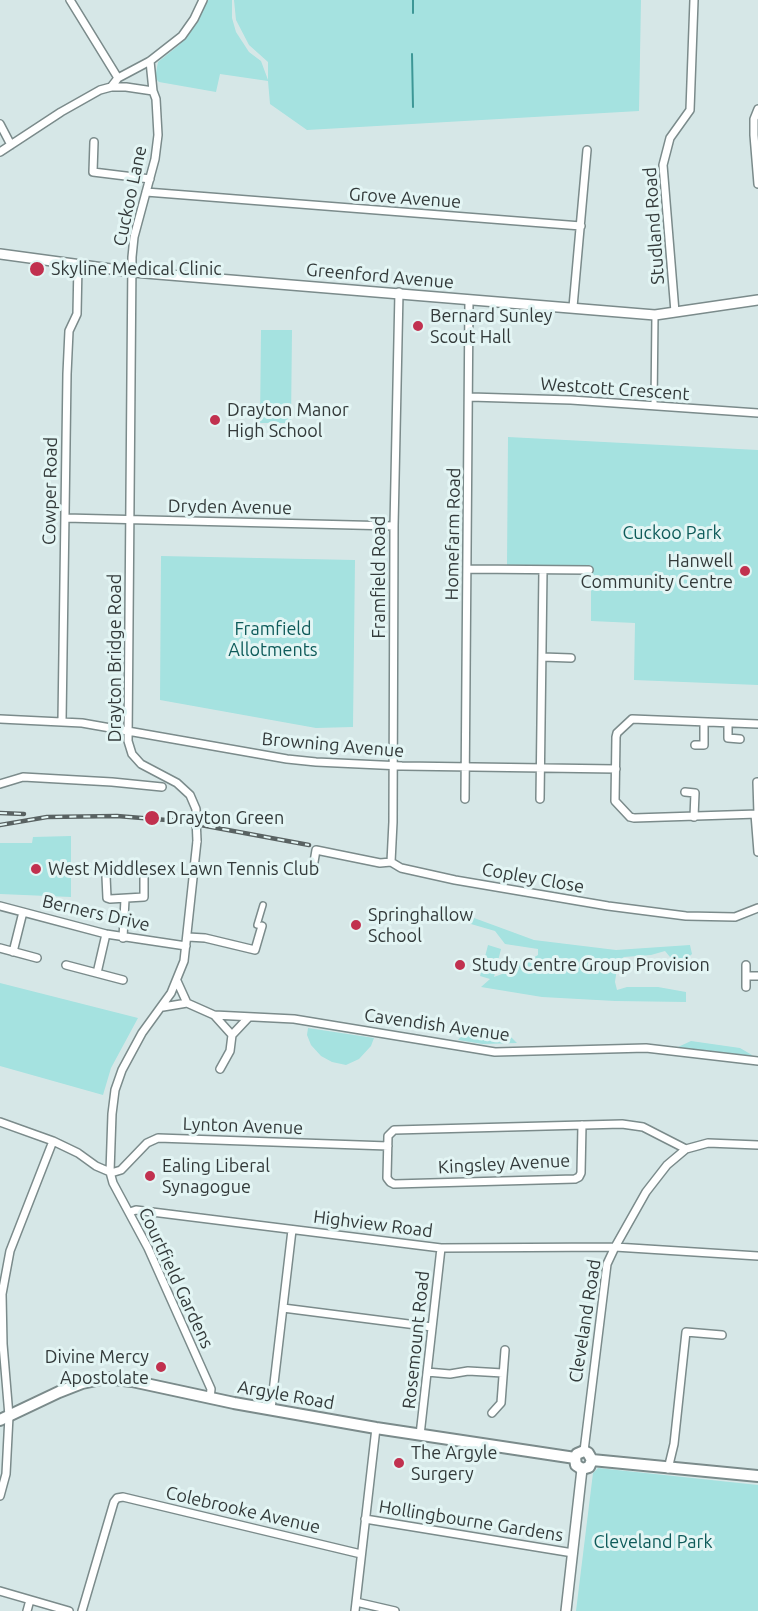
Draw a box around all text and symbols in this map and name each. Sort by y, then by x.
street label: Cuckoo Lane [109,144,151,248]
street label: Studland Road [639,167,669,285]
street label: Grove Avenue [348,183,462,213]
place label: Skyline Medical Clinic [51,258,222,280]
street label: Greenford Avenue [305,259,455,293]
marker: Skyline Medical Clinic [28,260,46,278]
place label: Bernard Sunley Scout Hall [430,305,552,348]
marker: Bernard Sunley Scout Hall [411,319,425,333]
street label: Westcott Crescent [540,373,690,405]
place label: Drayton Manor High School [227,399,349,442]
marker: Drayton Manor High School [208,413,222,427]
street label: Cowper Road [38,437,62,545]
street label: Homefarm Road [441,468,465,600]
street label: Dryden Avenue [168,495,292,519]
street label: Framfield Road [368,516,390,638]
park label: Cuckoo Park [622,522,722,544]
place label: Hanwell Community Centre [581,550,733,592]
marker: Hanwell Community Centre [738,564,752,578]
street label: Drayton Bridge Road [104,574,126,742]
park label: Framfield Allotments [228,618,318,660]
street label: Browning Avenue [261,728,405,762]
place label: Drayton Green [166,807,284,829]
marker: Drayton Green [143,809,161,827]
place label: West Middlesex Lawn Tennis Club [48,858,319,880]
street label: Copley Close [480,858,586,898]
marker: West Middlesex Lawn Tennis Club [29,862,43,876]
street label: Berners Drive [40,890,152,936]
place label: Springhallow School [368,904,473,946]
marker: Springhallow School [349,918,363,932]
place label: Study Centre Group Provision [472,954,710,976]
marker: Study Centre Group Provision [453,958,467,972]
street label: Cavendish Avenue [363,1004,511,1046]
street label: Lynton Avenue [182,1113,304,1139]
street label: Kingsley Avenue [437,1150,571,1178]
place label: Ealing Liberal Synagogue [162,1155,270,1198]
marker: Ealing Liberal Synagogue [143,1169,157,1183]
street label: Courtfield Gardens [134,1204,218,1352]
street label: Highview Road [312,1206,434,1242]
street label: Cleveland Road [565,1258,605,1384]
street label: Rosemount Road [398,1270,434,1410]
place label: Divine Mercy Apostolate [45,1346,149,1388]
marker: Divine Mercy Apostolate [154,1360,168,1374]
street label: Argyle Road [236,1376,336,1414]
place label: The Argyle Surgery [411,1442,497,1484]
marker: The Argyle Surgery [392,1456,406,1470]
street label: Colebrooke Avenue [164,1482,322,1538]
street label: Hollingbourne Gardens [377,1496,565,1546]
park label: Cleveland Park [593,1531,713,1553]

